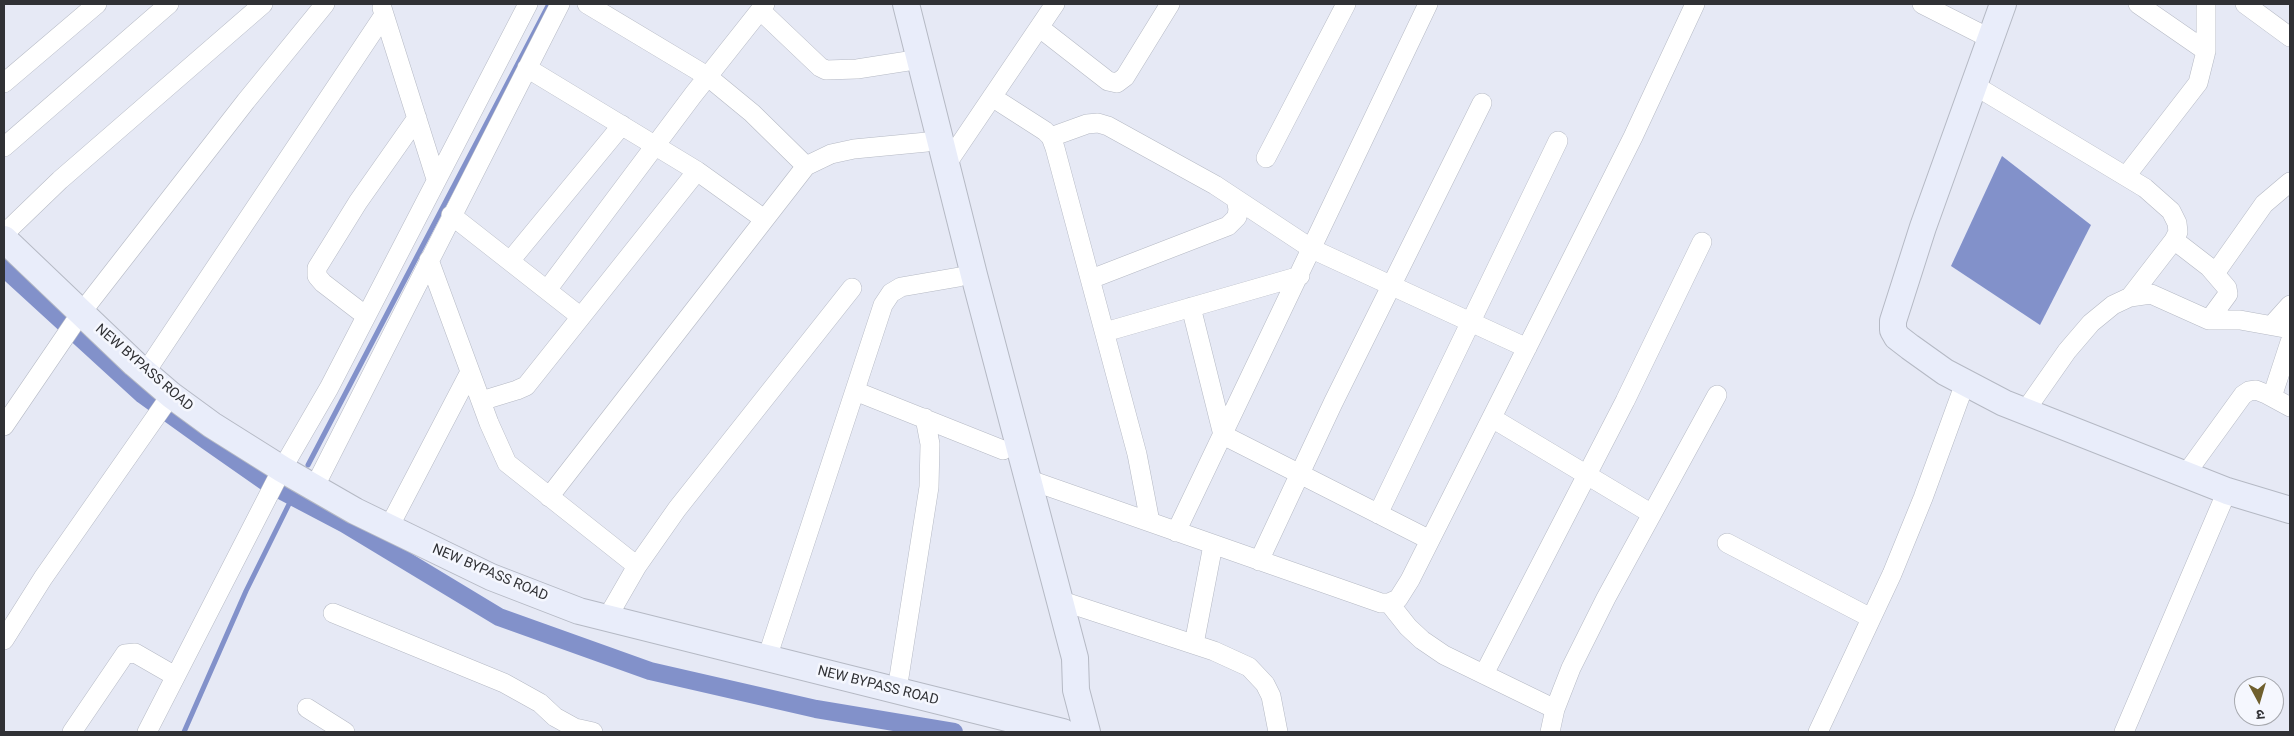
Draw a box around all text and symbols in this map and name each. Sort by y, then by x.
street label: NEW BYPASS ROAD [92,321,196,415]
street label: NEW BYPASS ROAD [430,541,550,605]
street label: NEW BYPASS ROAD [816,663,940,709]
north arrow [2234,676,2284,726]
text: उ [2256,707,2265,723]

